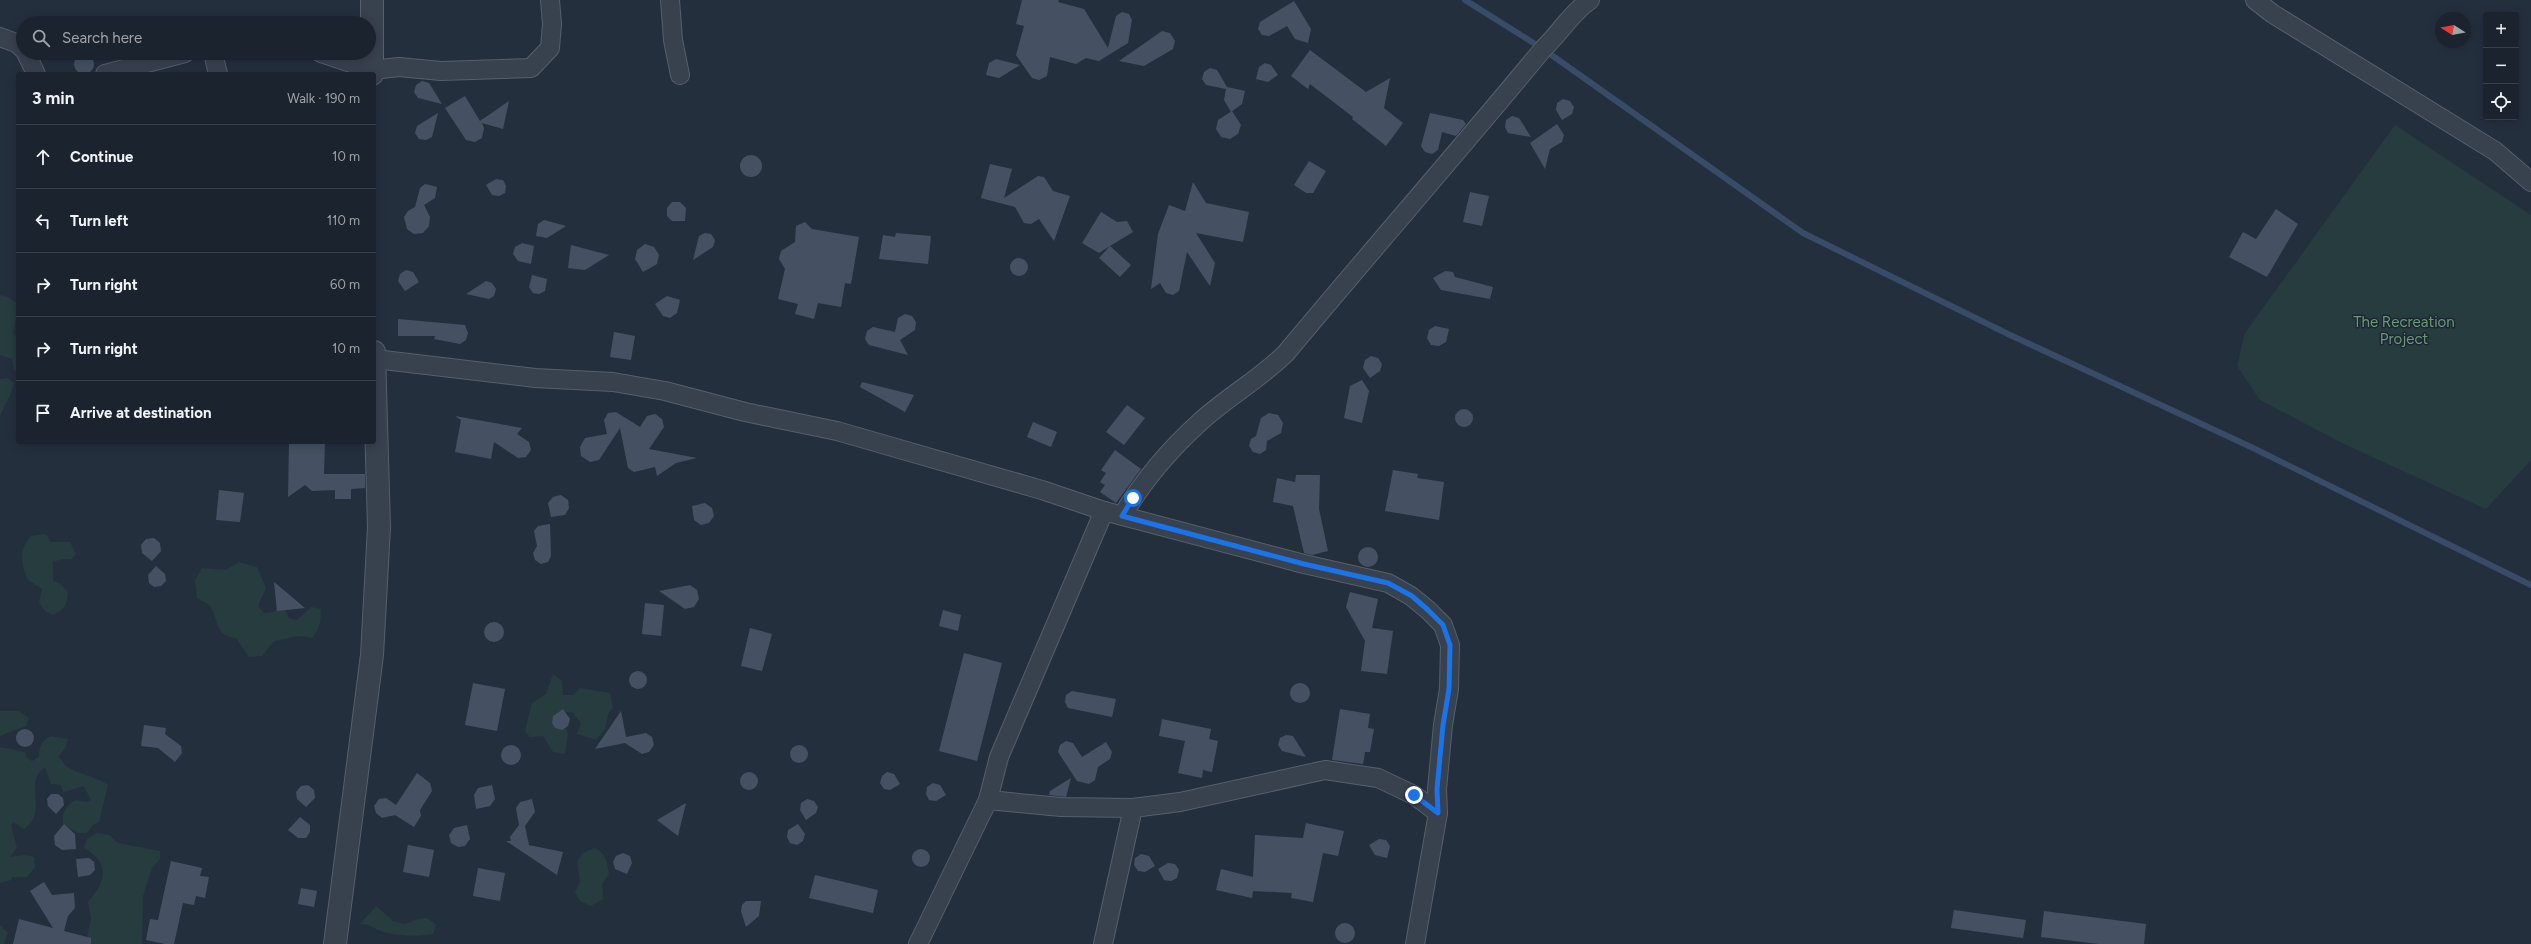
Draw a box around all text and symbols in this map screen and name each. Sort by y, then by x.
north arrow [2435,12,2471,48]
map controls [2483,12,2519,120]
button: + [2483,12,2519,48]
search box [16,16,376,60]
icon: search [30,27,52,49]
text: Search here [62,29,142,47]
button: − [2483,48,2519,84]
button: locate [2483,84,2519,120]
text: 3 min [32,88,74,108]
text: Walk · 190 m [287,91,360,106]
icon: ahead [32,146,54,168]
text: Continue [70,148,133,166]
text: 10 m [332,149,360,164]
icon: left [32,210,54,232]
text: Turn left [70,212,128,230]
text: 110 m [327,213,360,228]
icon: right [32,274,54,296]
text: Turn right [70,276,138,294]
text: 60 m [330,277,360,292]
park label: The Recreation Project [2353,313,2455,348]
icon: right [32,338,54,360]
text: Turn right [70,340,138,358]
text: 10 m [332,341,360,356]
icon: arrive [32,402,54,424]
text: Arrive at destination [70,404,211,422]
route start [1124,489,1142,507]
route end [1405,786,1423,804]

